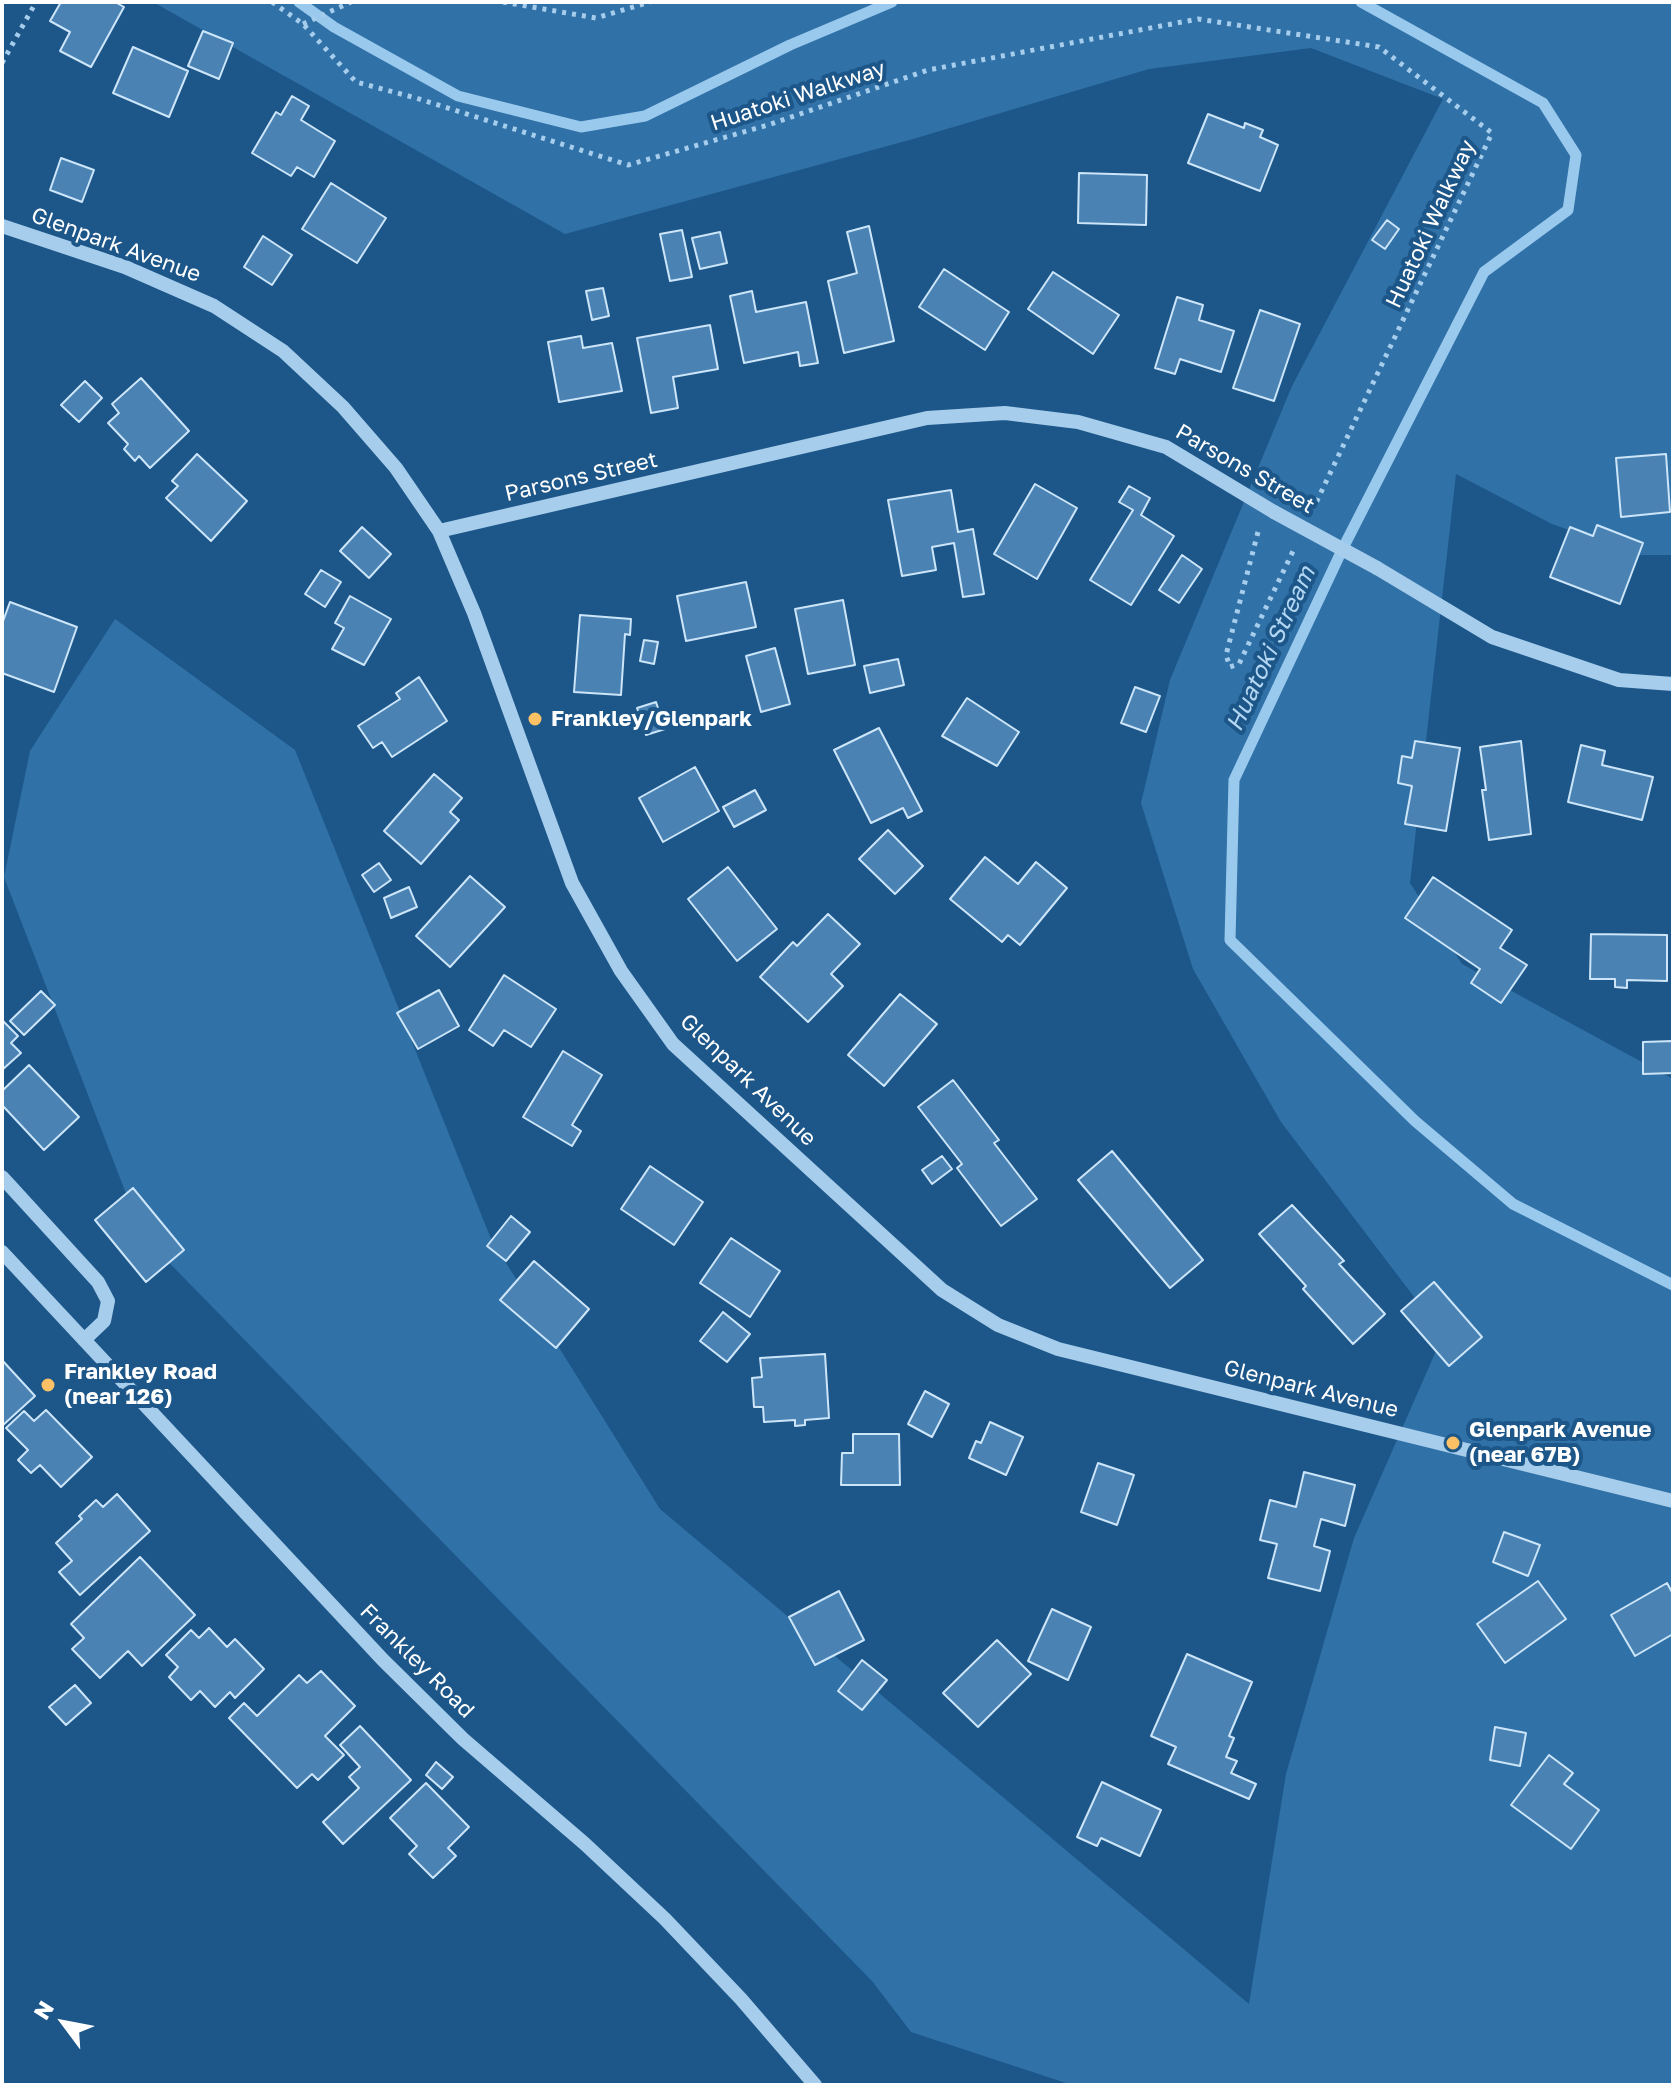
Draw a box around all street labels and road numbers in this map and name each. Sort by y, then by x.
street label: Huatoki Walkway [707,55,889,137]
street label: Huatoki Walkway [1381,136,1481,312]
street label: Glenpark Avenue [28,202,204,288]
street label: Parsons Street [1171,419,1319,519]
street label: Parsons Street [502,447,660,507]
street label: Glenpark Avenue [675,1008,821,1152]
street label: Glenpark Avenue [1221,1355,1401,1423]
street label: Frankley Road [354,1598,480,1724]

